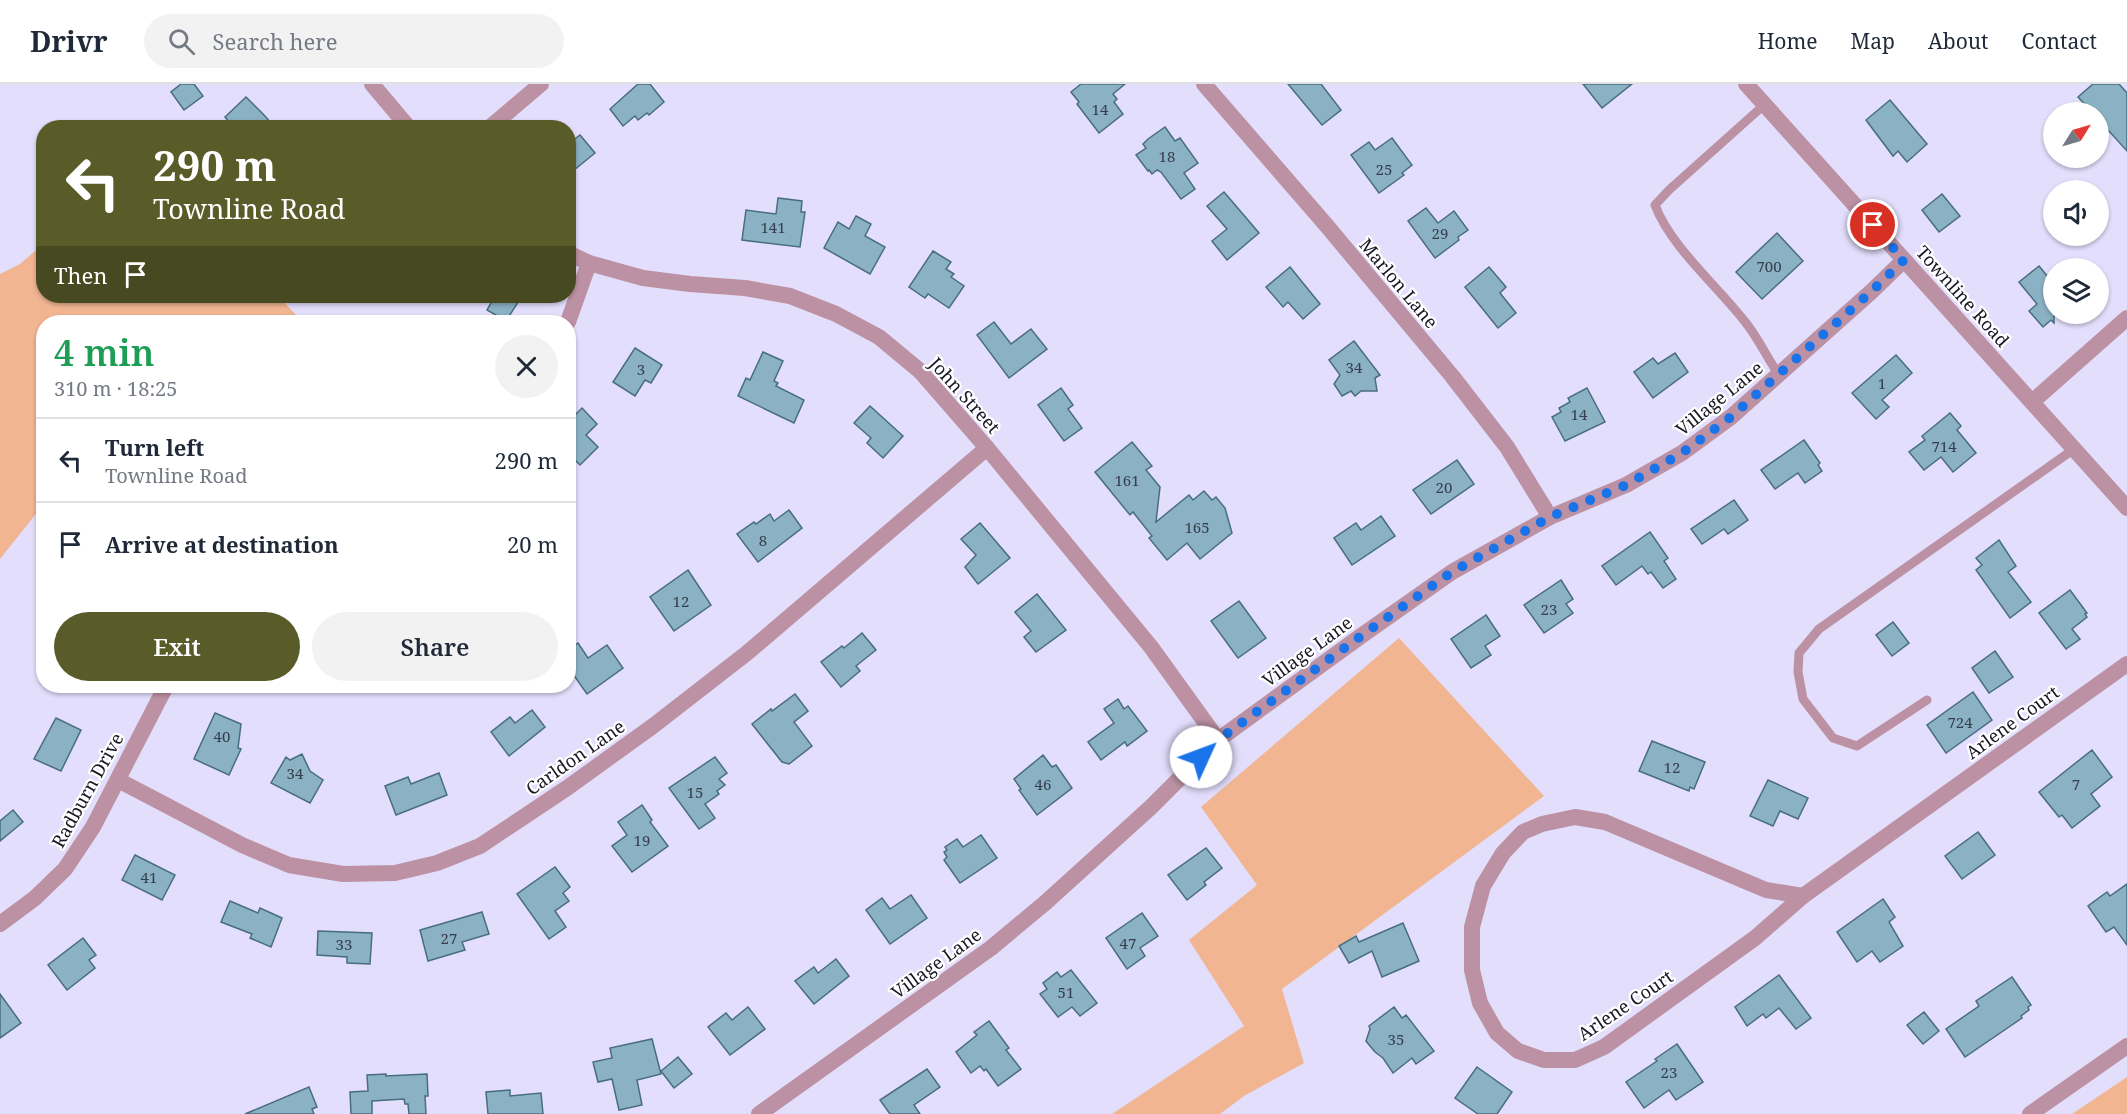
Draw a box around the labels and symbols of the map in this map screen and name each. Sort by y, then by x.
house number: 14 [1092,99,1109,119]
north arrow [2043,102,2109,168]
house number: 18 [1159,146,1175,166]
house number: 25 [1376,159,1392,179]
pin [1847,199,1898,250]
house number: 141 [760,217,786,237]
house number: 29 [1432,223,1448,243]
street label: Marlon Lane [1354,233,1444,333]
street label: Townline Road [1911,240,2015,352]
house number: 700 [1756,256,1782,276]
street label: John Street [924,351,1006,438]
street label: Village Lane [1670,355,1768,441]
house number: 34 [1346,357,1363,377]
house number: 3 [637,359,645,379]
house number: 1 [1878,373,1886,393]
house number: 14 [1571,404,1588,424]
house number: 714 [1931,436,1957,456]
house number: 161 [1114,470,1140,490]
house number: 20 [1436,477,1452,497]
house number: 165 [1184,517,1210,537]
house number: 8 [759,530,767,550]
house number: 12 [673,591,689,611]
house number: 23 [1541,599,1557,619]
street label: Village Lane [1257,610,1357,692]
street label: Arlene Court [1960,680,2064,764]
house number: 724 [1947,712,1973,732]
street label: Carldon Lane [521,714,629,800]
position arrow [1169,725,1233,789]
house number: 40 [214,726,230,746]
street label: Radburn Drive [46,728,128,852]
house number: 12 [1664,757,1680,777]
house number: 34 [287,763,304,783]
house number: 46 [1035,774,1051,794]
house number: 7 [2072,774,2080,794]
house number: 15 [687,782,703,802]
house number: 19 [634,830,650,850]
house number: 41 [141,867,157,887]
street label: Village Lane [886,922,986,1004]
house number: 27 [441,928,457,948]
house number: 47 [1120,933,1136,953]
house number: 33 [336,934,352,954]
street label: Arlene Court [1573,964,1677,1046]
house number: 51 [1058,982,1074,1002]
house number: 35 [1388,1029,1404,1049]
house number: 23 [1661,1062,1677,1082]

